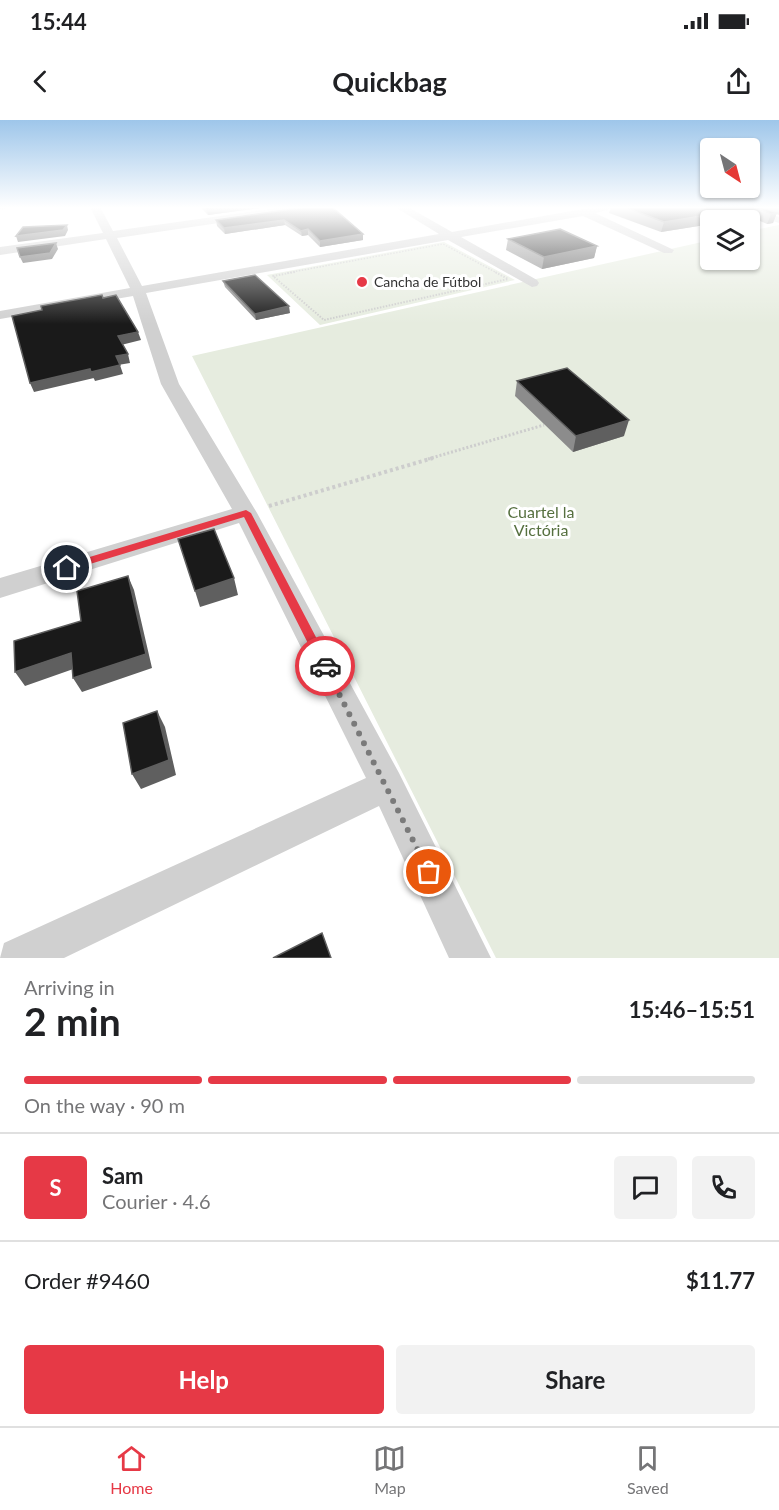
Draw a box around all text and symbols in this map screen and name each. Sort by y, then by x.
text: 15:44 [30,8,87,35]
icon: back [24,65,57,98]
text: Quickbag [332,65,447,98]
icon: share [722,65,755,98]
north arrow [700,138,760,198]
map controls [700,138,760,270]
button: layers [700,210,760,270]
place label: Cancha de Fútbol [374,273,481,290]
marker: Cancha de Fútbol [355,275,369,289]
park label: Cuartel la Victória [508,502,575,539]
pin [41,542,92,593]
icon: home [50,551,83,584]
courier [295,636,355,696]
icon: car [309,650,342,683]
pin [403,846,454,897]
icon: bag [412,855,445,888]
text: Arriving in [24,975,115,999]
text: 15:46–15:51 [629,996,755,1023]
text: 2 min [24,998,121,1044]
text: On the way · 90 m [24,1093,185,1117]
button: chat [614,1156,677,1219]
button: phone [692,1156,755,1219]
text: Sam [102,1162,144,1189]
text: S [49,1174,62,1201]
text: Courier · 4.6 [102,1189,211,1213]
text: Order #9460 [24,1267,150,1294]
text: $11.77 [686,1267,755,1294]
button: Help [24,1345,384,1414]
button: Share [396,1345,755,1414]
tab: Home [110,1442,153,1497]
tab: Map [373,1442,406,1497]
tab: Saved [627,1442,669,1497]

